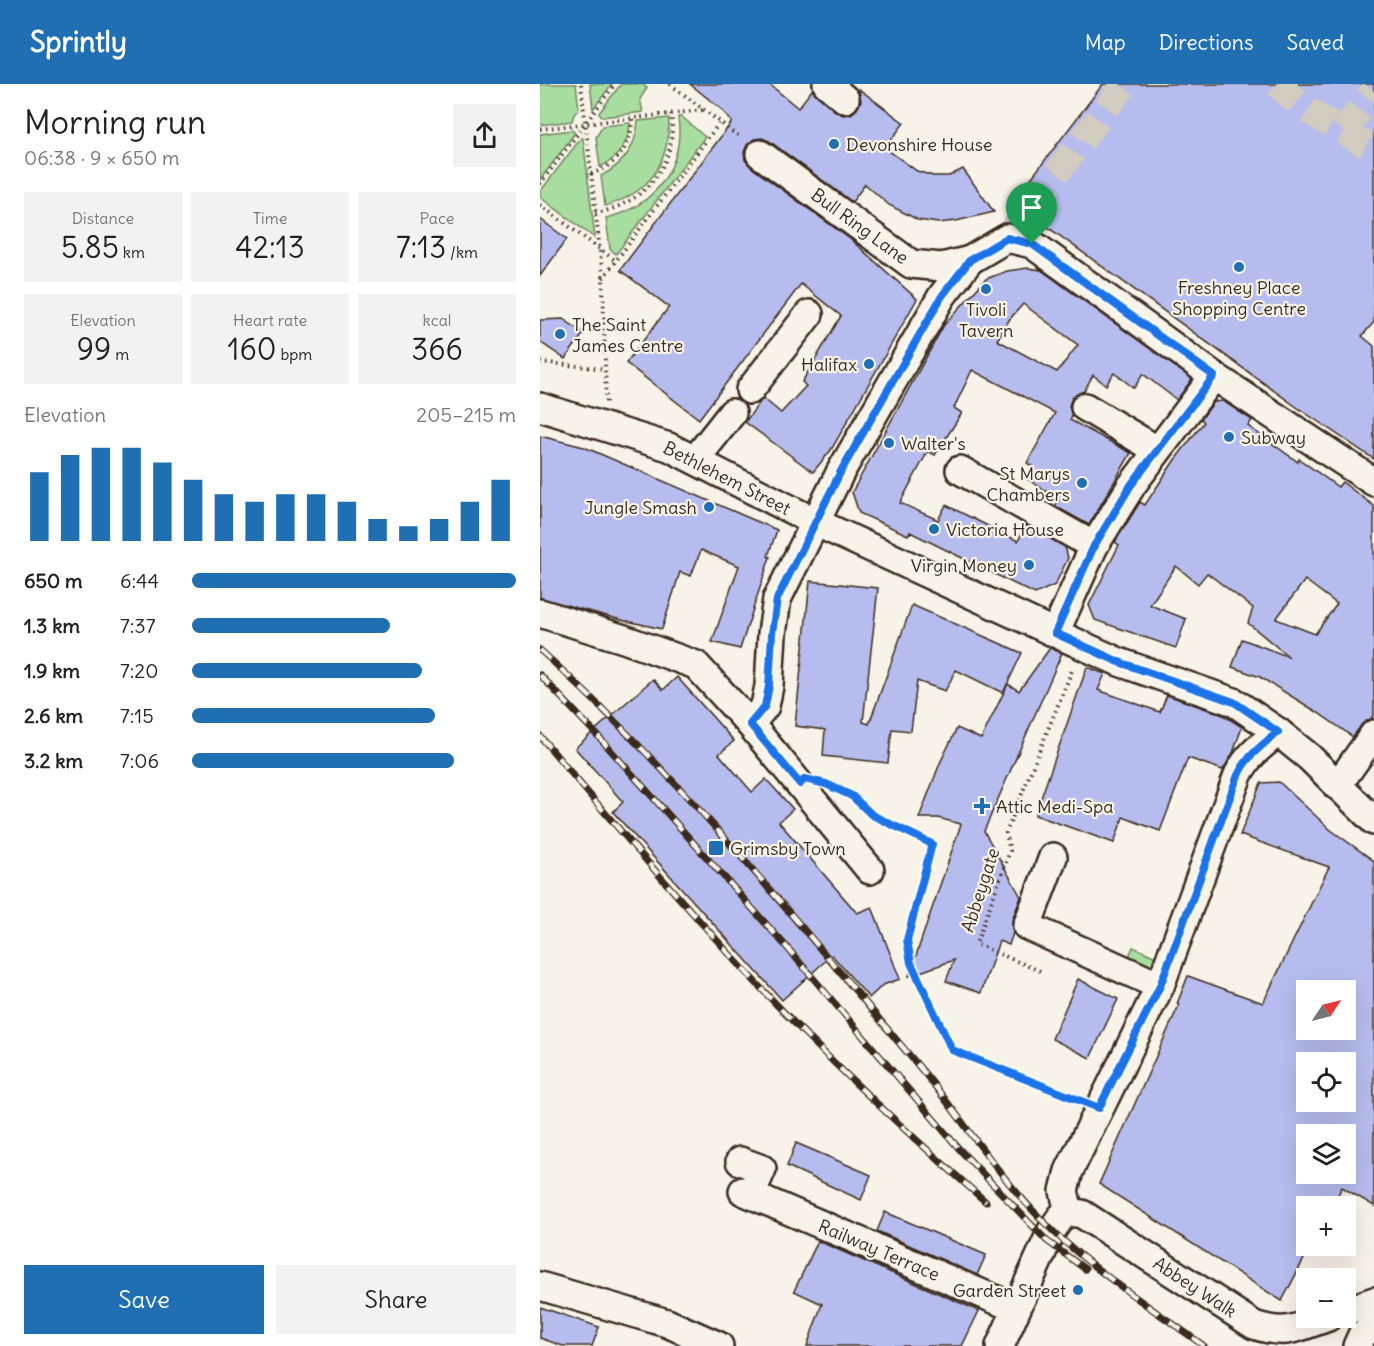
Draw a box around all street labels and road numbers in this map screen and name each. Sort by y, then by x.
street label: Bull Ring Lane [807,183,913,269]
street label: Bethlehem Street [659,436,795,520]
street label: Abbeygate [956,845,1004,935]
street label: Railway Terrace [815,1214,943,1286]
street label: Abbey Walk [1149,1252,1241,1322]

